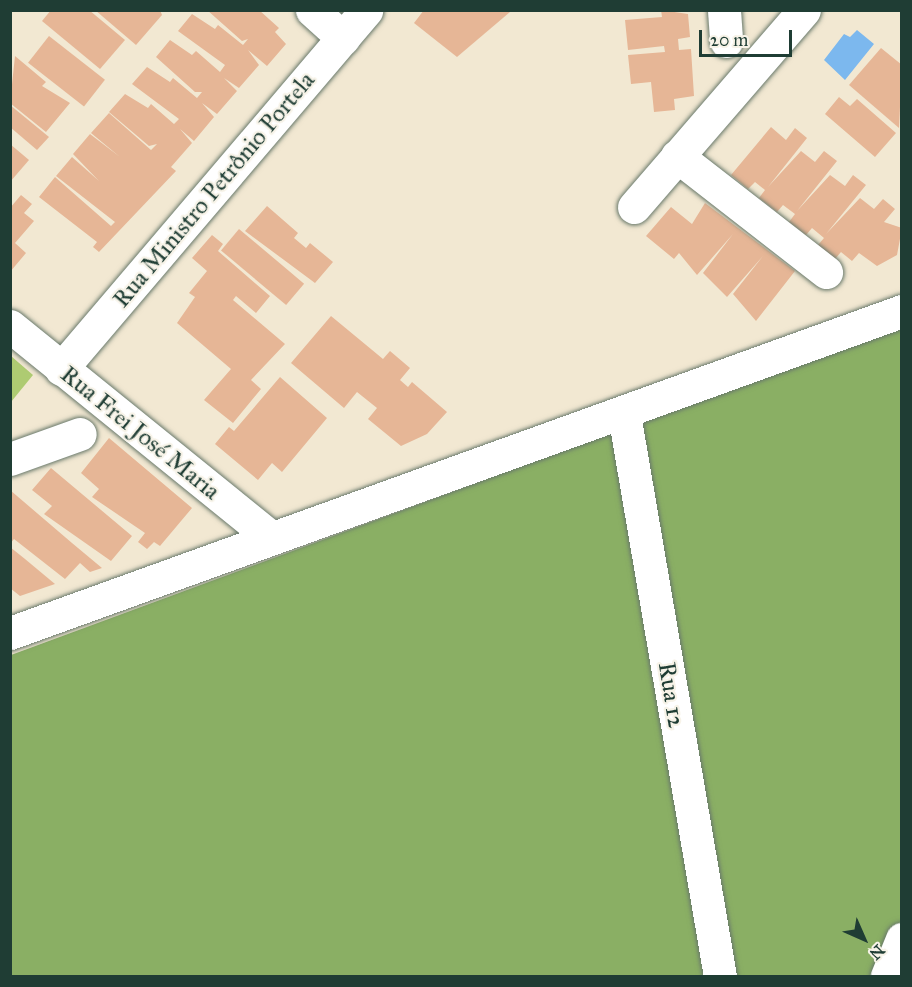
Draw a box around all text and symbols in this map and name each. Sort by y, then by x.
scale bar [702,18,795,56]
text: 20 m [710,29,748,51]
street label: Rua Ministro Petrônio Portela [107,66,321,314]
street label: Rua Frei José Maria [55,360,225,506]
street label: Rua 12 [652,660,690,730]
north arrow [834,909,894,969]
text: N [866,941,889,964]

